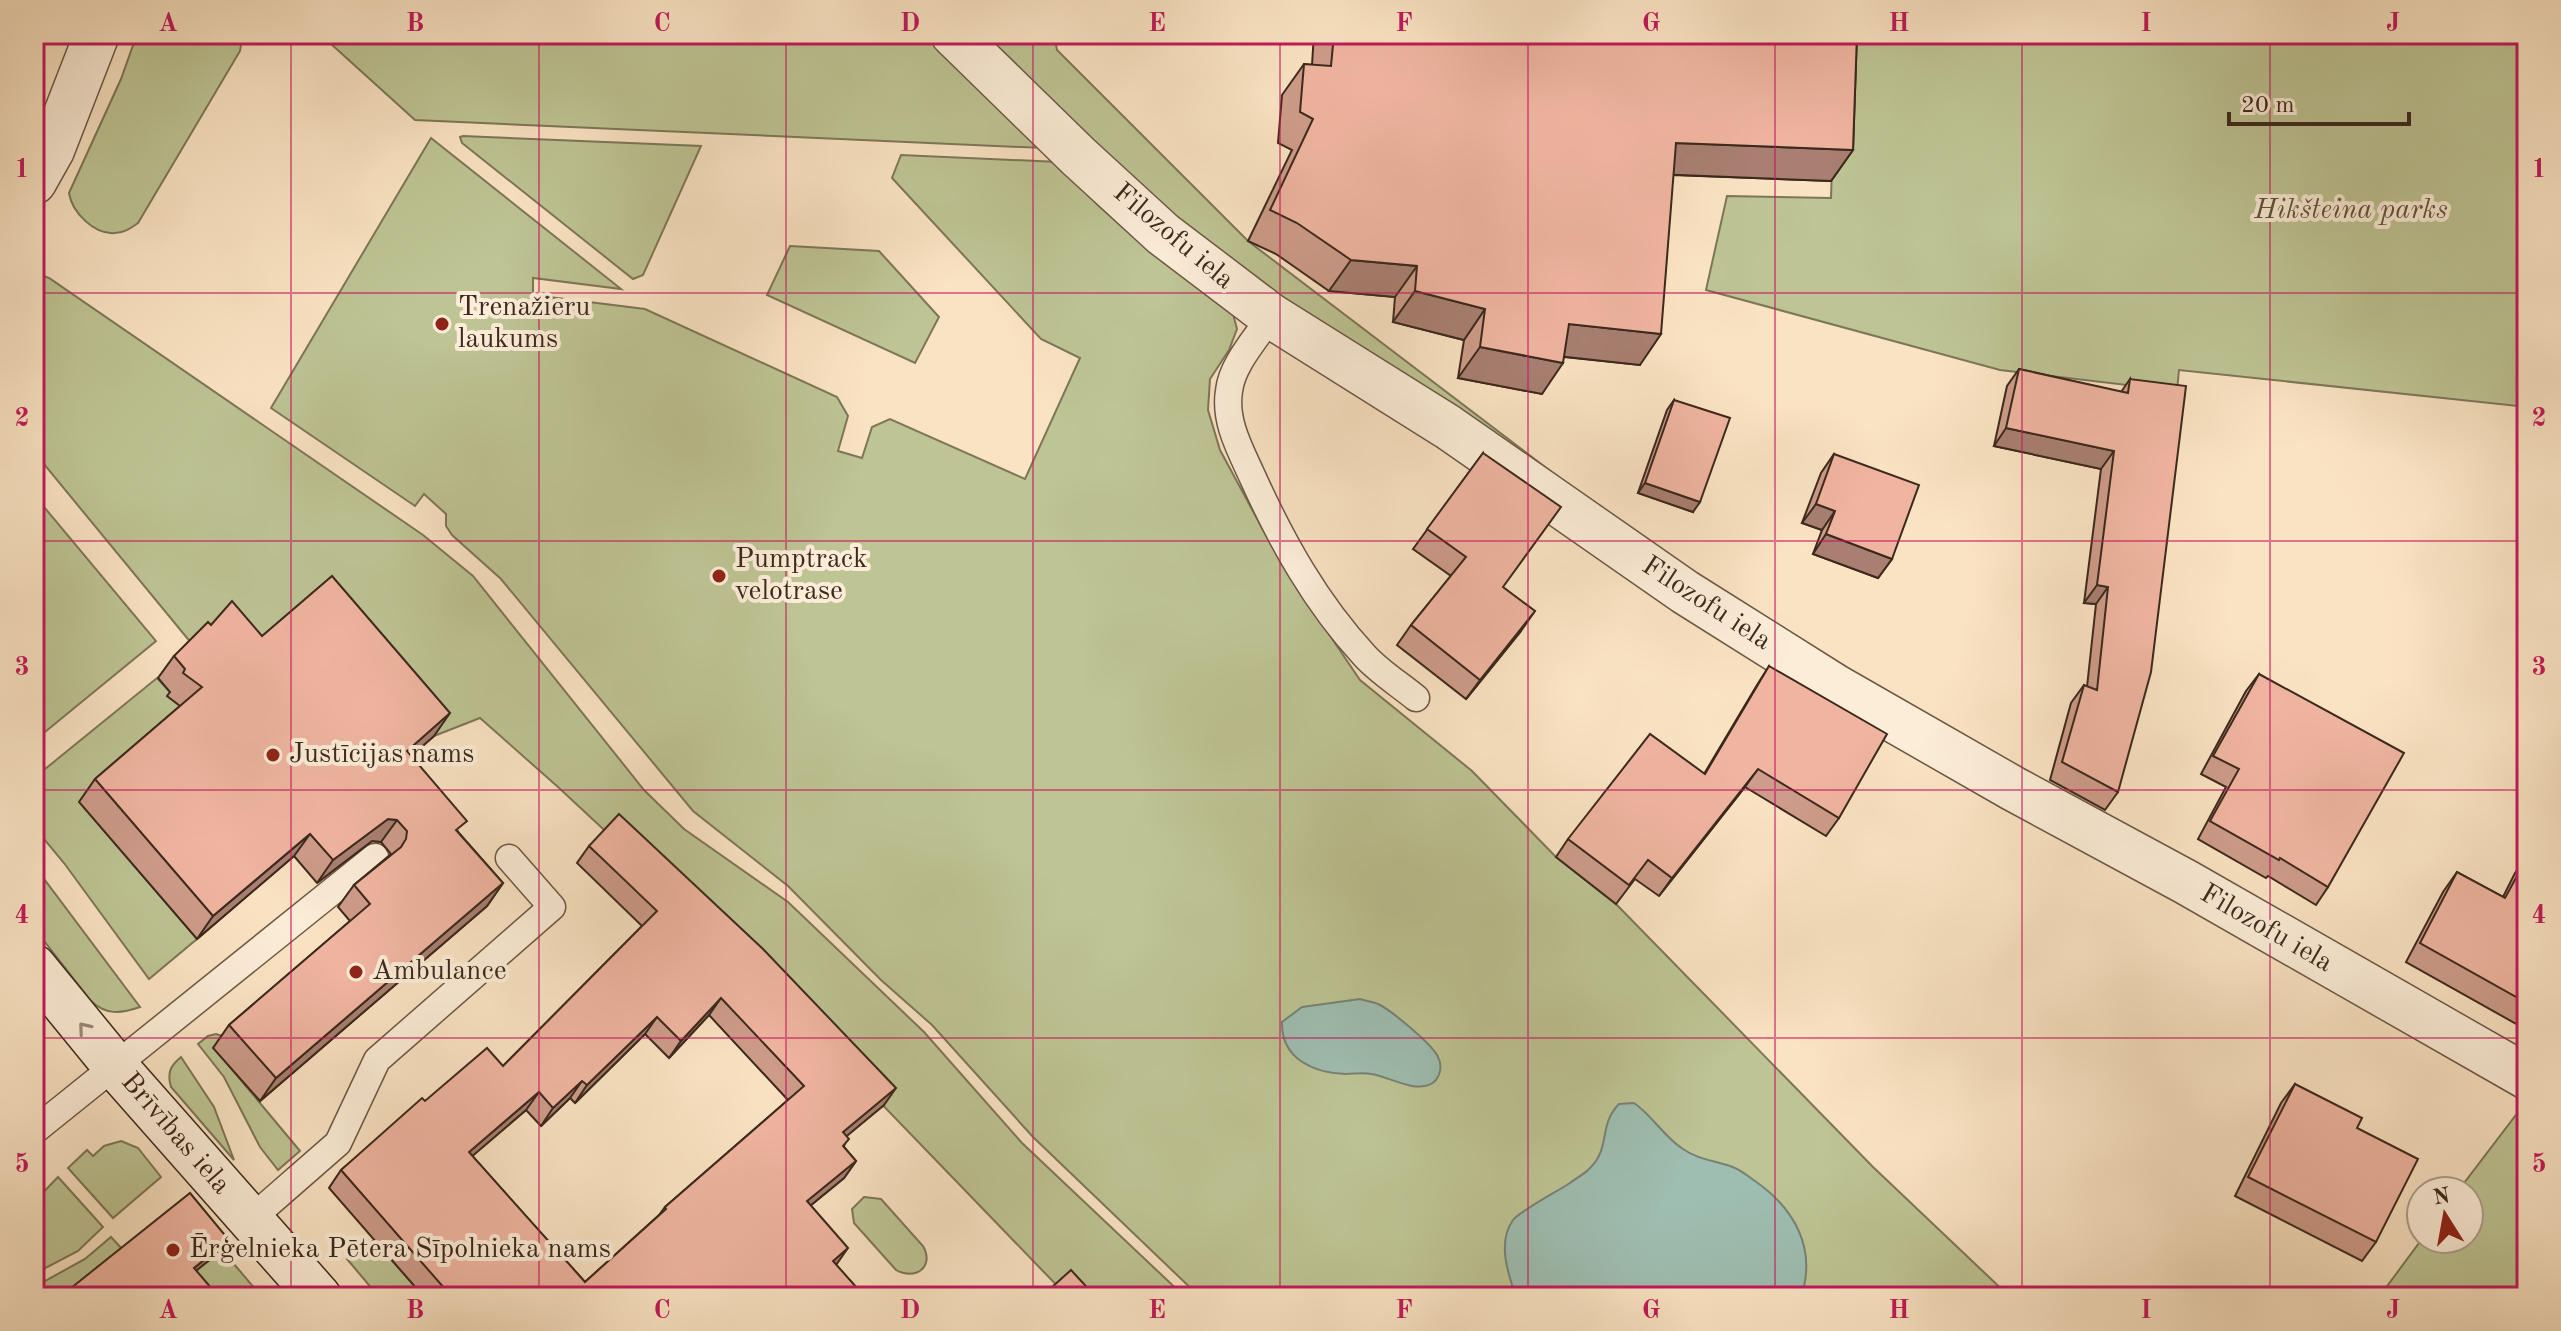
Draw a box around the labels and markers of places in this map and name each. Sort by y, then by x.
place label: Trenažieru laukums [458,294,591,354]
marker: Trenažieru laukums [433,315,451,333]
place label: Pumptrack velotrase [735,546,868,606]
marker: Pumptrack velotrase [710,567,728,585]
place label: Justīcijas nams [289,741,474,769]
marker: Justīcijas nams [264,746,282,764]
place label: Ambulance [372,958,507,986]
marker: Ambulance [347,963,365,981]
place label: Ērģelnieka Pētera Sīpolnieka nams [189,1233,611,1264]
marker: Ērģelnieka Pētera Sīpolnieka nams [164,1241,182,1259]

